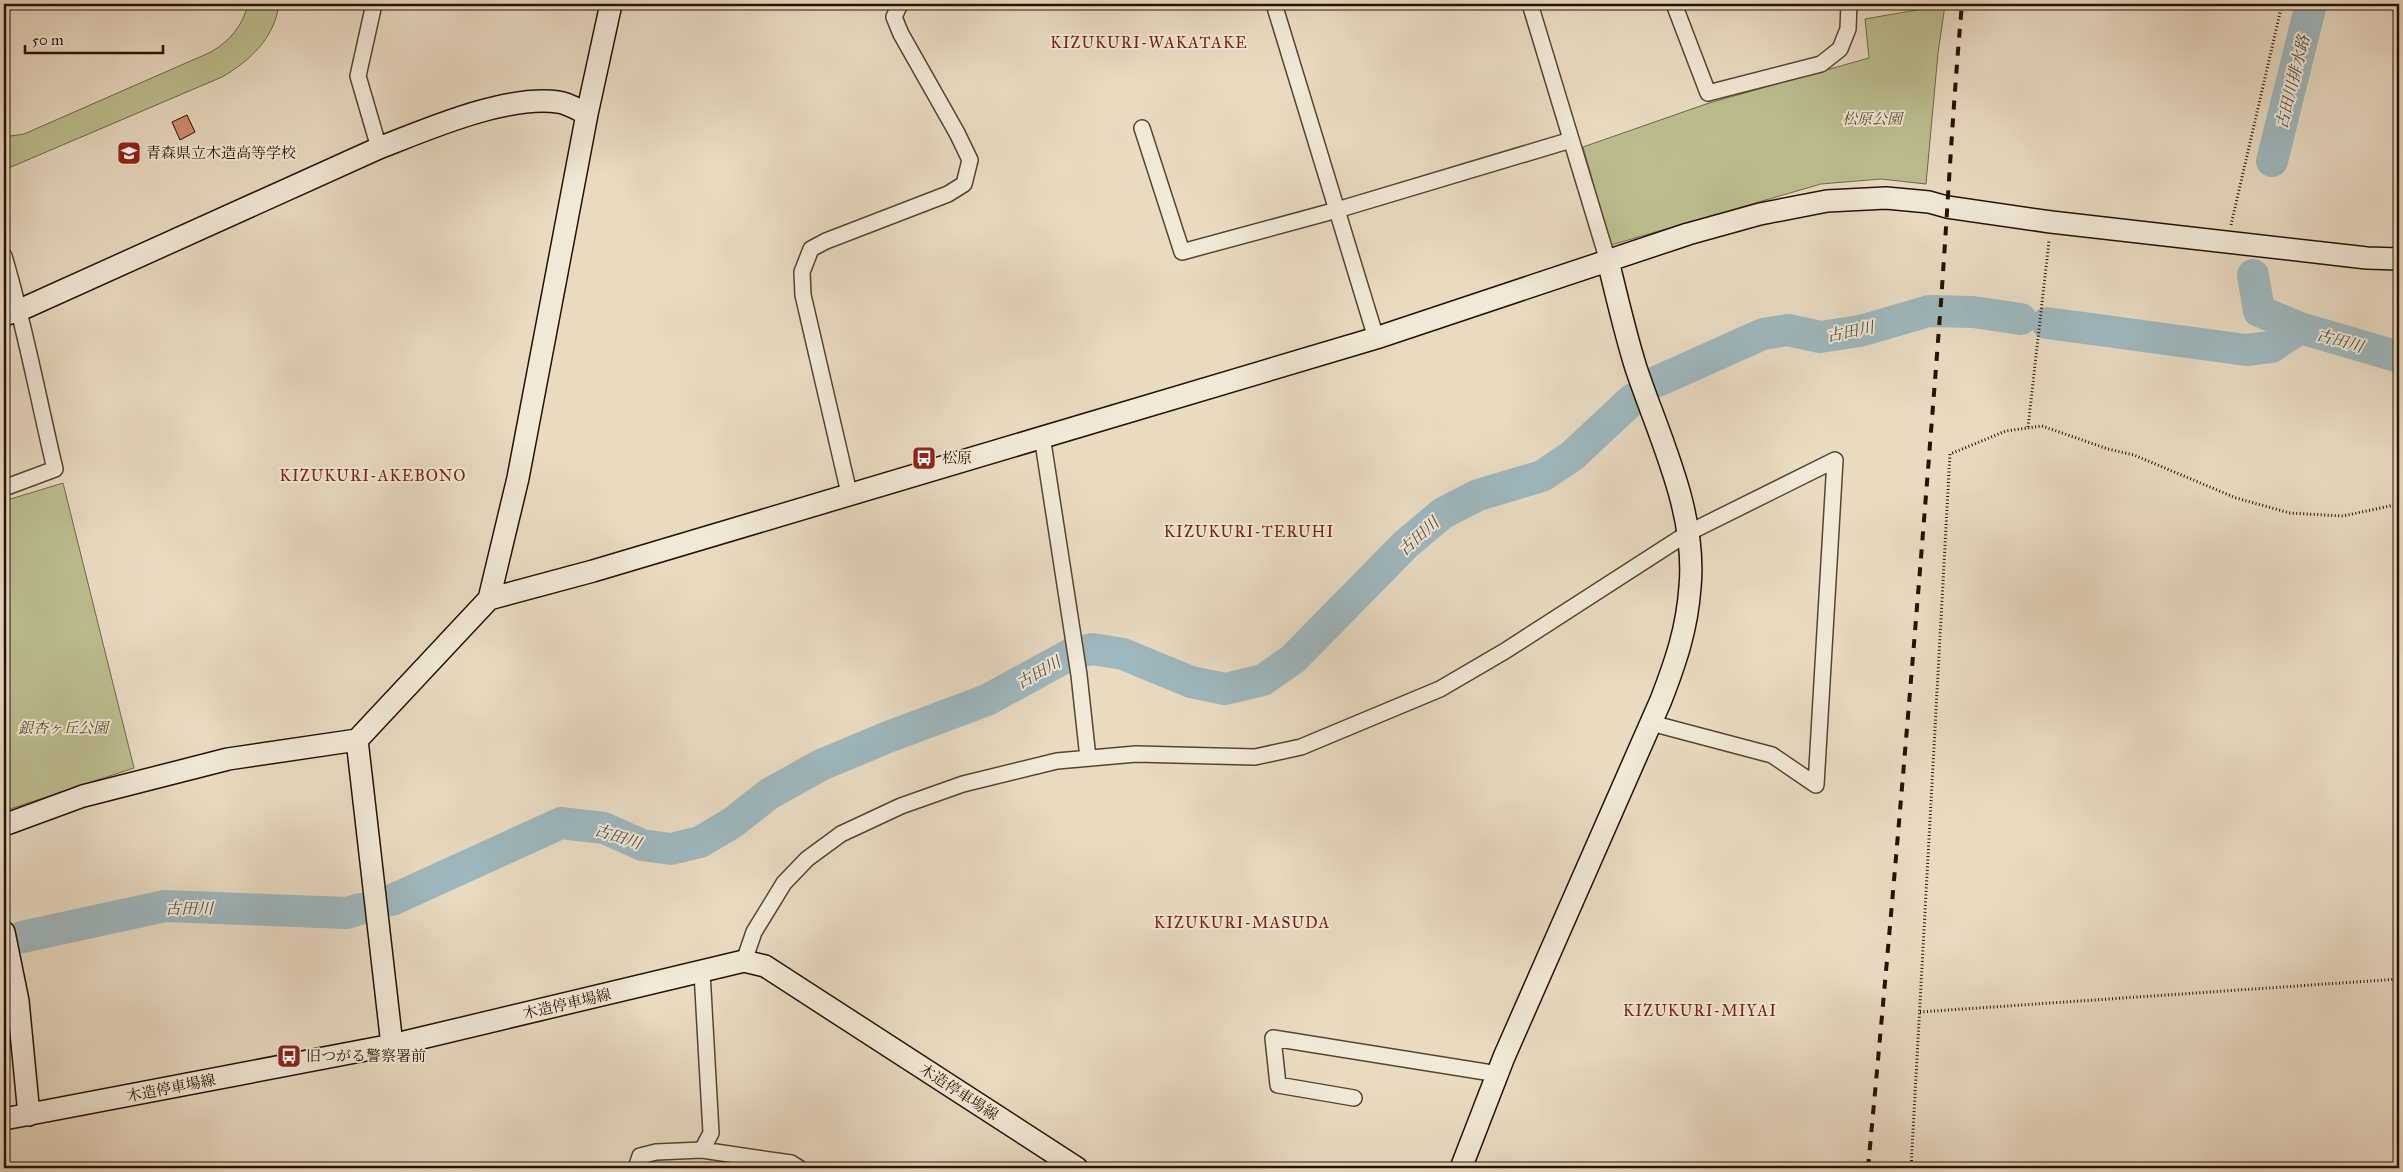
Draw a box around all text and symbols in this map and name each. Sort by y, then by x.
scale bar [25,22,162,54]
text: 50 m [32,31,64,49]
water label: 古田川排水路 [2272,32,2314,131]
district label: KIZUKURI-WAKATAKE [1050,33,1248,52]
park label: 松原公園 [1842,110,1905,128]
school or university icon: 青森県立木造高等学校 [116,140,142,166]
place label: 青森県立木造高等学校 [146,144,296,162]
water label: 古田川 [1825,317,1877,345]
water label: 古田川 [2314,325,2367,357]
bus stop icon: 松原 [911,445,937,471]
place label: 松原 [942,449,972,467]
district label: KIZUKURI-AKEBONO [280,466,466,485]
water label: 古田川 [1394,512,1444,559]
district label: KIZUKURI-TERUHI [1164,522,1334,541]
water label: 古田川 [1013,652,1066,692]
park label: 銀杏ヶ丘公園 [18,719,111,737]
water label: 古田川 [592,820,646,854]
water label: 古田川 [165,899,215,918]
district label: KIZUKURI-MASUDA [1154,913,1330,932]
street label: 木造停車場線 [521,985,613,1023]
district label: KIZUKURI-MIYAI [1623,1001,1777,1020]
bus stop icon: 旧つがる警察署前 [276,1043,302,1069]
place label: 旧つがる警察署前 [306,1047,426,1065]
street label: 木造停車場線 [916,1060,1002,1124]
street label: 木造停車場線 [125,1071,217,1105]

